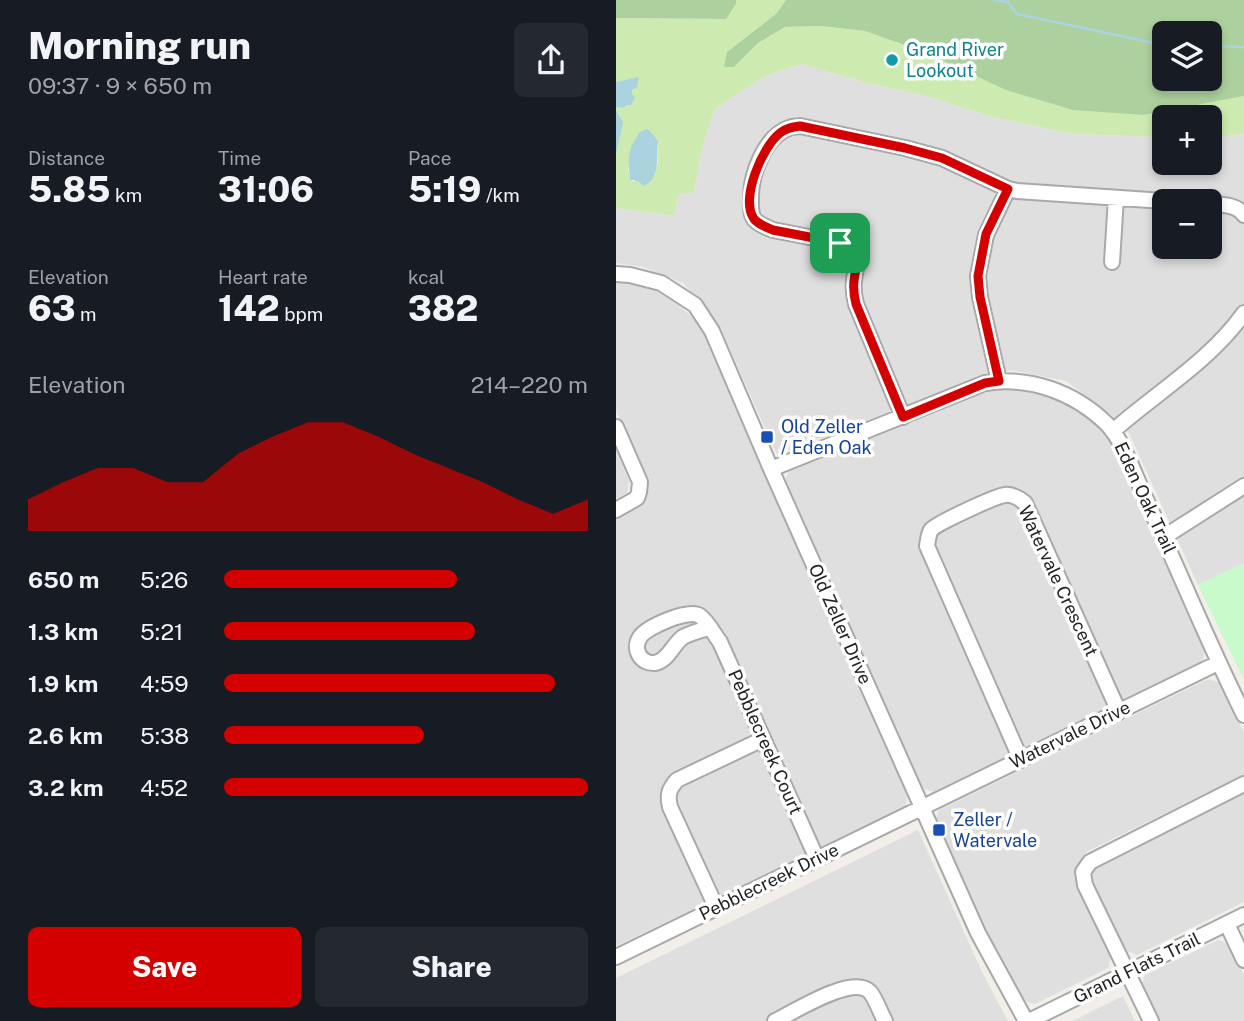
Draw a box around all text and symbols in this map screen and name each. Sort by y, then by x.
map controls [1152,21,1222,259]
button: layers [1152,21,1222,91]
text: Morning run [28,23,251,68]
button: share [514,23,588,97]
place label: Grand River Lookout [906,39,1004,81]
marker: Grand River Lookout [884,52,900,68]
text: 09:37 · 9 × 650 m [28,72,212,99]
button: + [1152,105,1222,175]
text: Distance [28,147,105,169]
text: Time [218,147,261,169]
text: Pace [408,147,451,169]
text: 5.85 [28,169,110,210]
text: 31:06 [218,169,314,210]
text: 5:19 [408,169,481,210]
text: km [110,184,142,206]
text: /km [481,184,520,206]
button: − [1152,189,1222,259]
pin [810,213,870,273]
icon: arrive [821,224,859,262]
text: Elevation [28,266,109,288]
text: Heart rate [218,266,308,288]
text: kcal [408,266,445,288]
text: 63 [28,288,75,329]
text: 142 [218,288,280,329]
text: 382 [408,288,478,329]
text: m [75,303,97,325]
text: bpm [280,303,323,325]
text: Elevation [28,371,126,398]
text: 214–220 m [471,371,588,398]
place label: Old Zeller / Eden Oak [781,416,872,458]
marker: Old Zeller / Eden Oak [759,429,775,445]
street label: Eden Oak Trail [1110,439,1181,557]
street label: Watervale Crescent [1014,502,1103,660]
street label: Old Zeller Drive [805,560,876,687]
text: 650 m [28,566,99,593]
text: 5:26 [140,566,188,593]
text: 1.3 km [28,618,98,645]
text: 5:21 [140,618,183,645]
street label: Pebblecreek Court [724,666,807,818]
text: 1.9 km [28,670,98,697]
text: 4:59 [140,670,189,697]
street label: Watervale Drive [1006,696,1133,773]
text: 2.6 km [28,722,103,749]
text: 5:38 [140,722,189,749]
text: 3.2 km [28,774,104,801]
text: 4:52 [140,774,188,801]
place label: Zeller / Watervale [953,809,1037,851]
marker: Zeller / Watervale [931,822,947,838]
street label: Pebblecreek Drive [696,839,842,924]
button: Save [28,927,301,1007]
button: Share [315,927,588,1007]
street label: Grand Flats Trail [1070,928,1203,1007]

